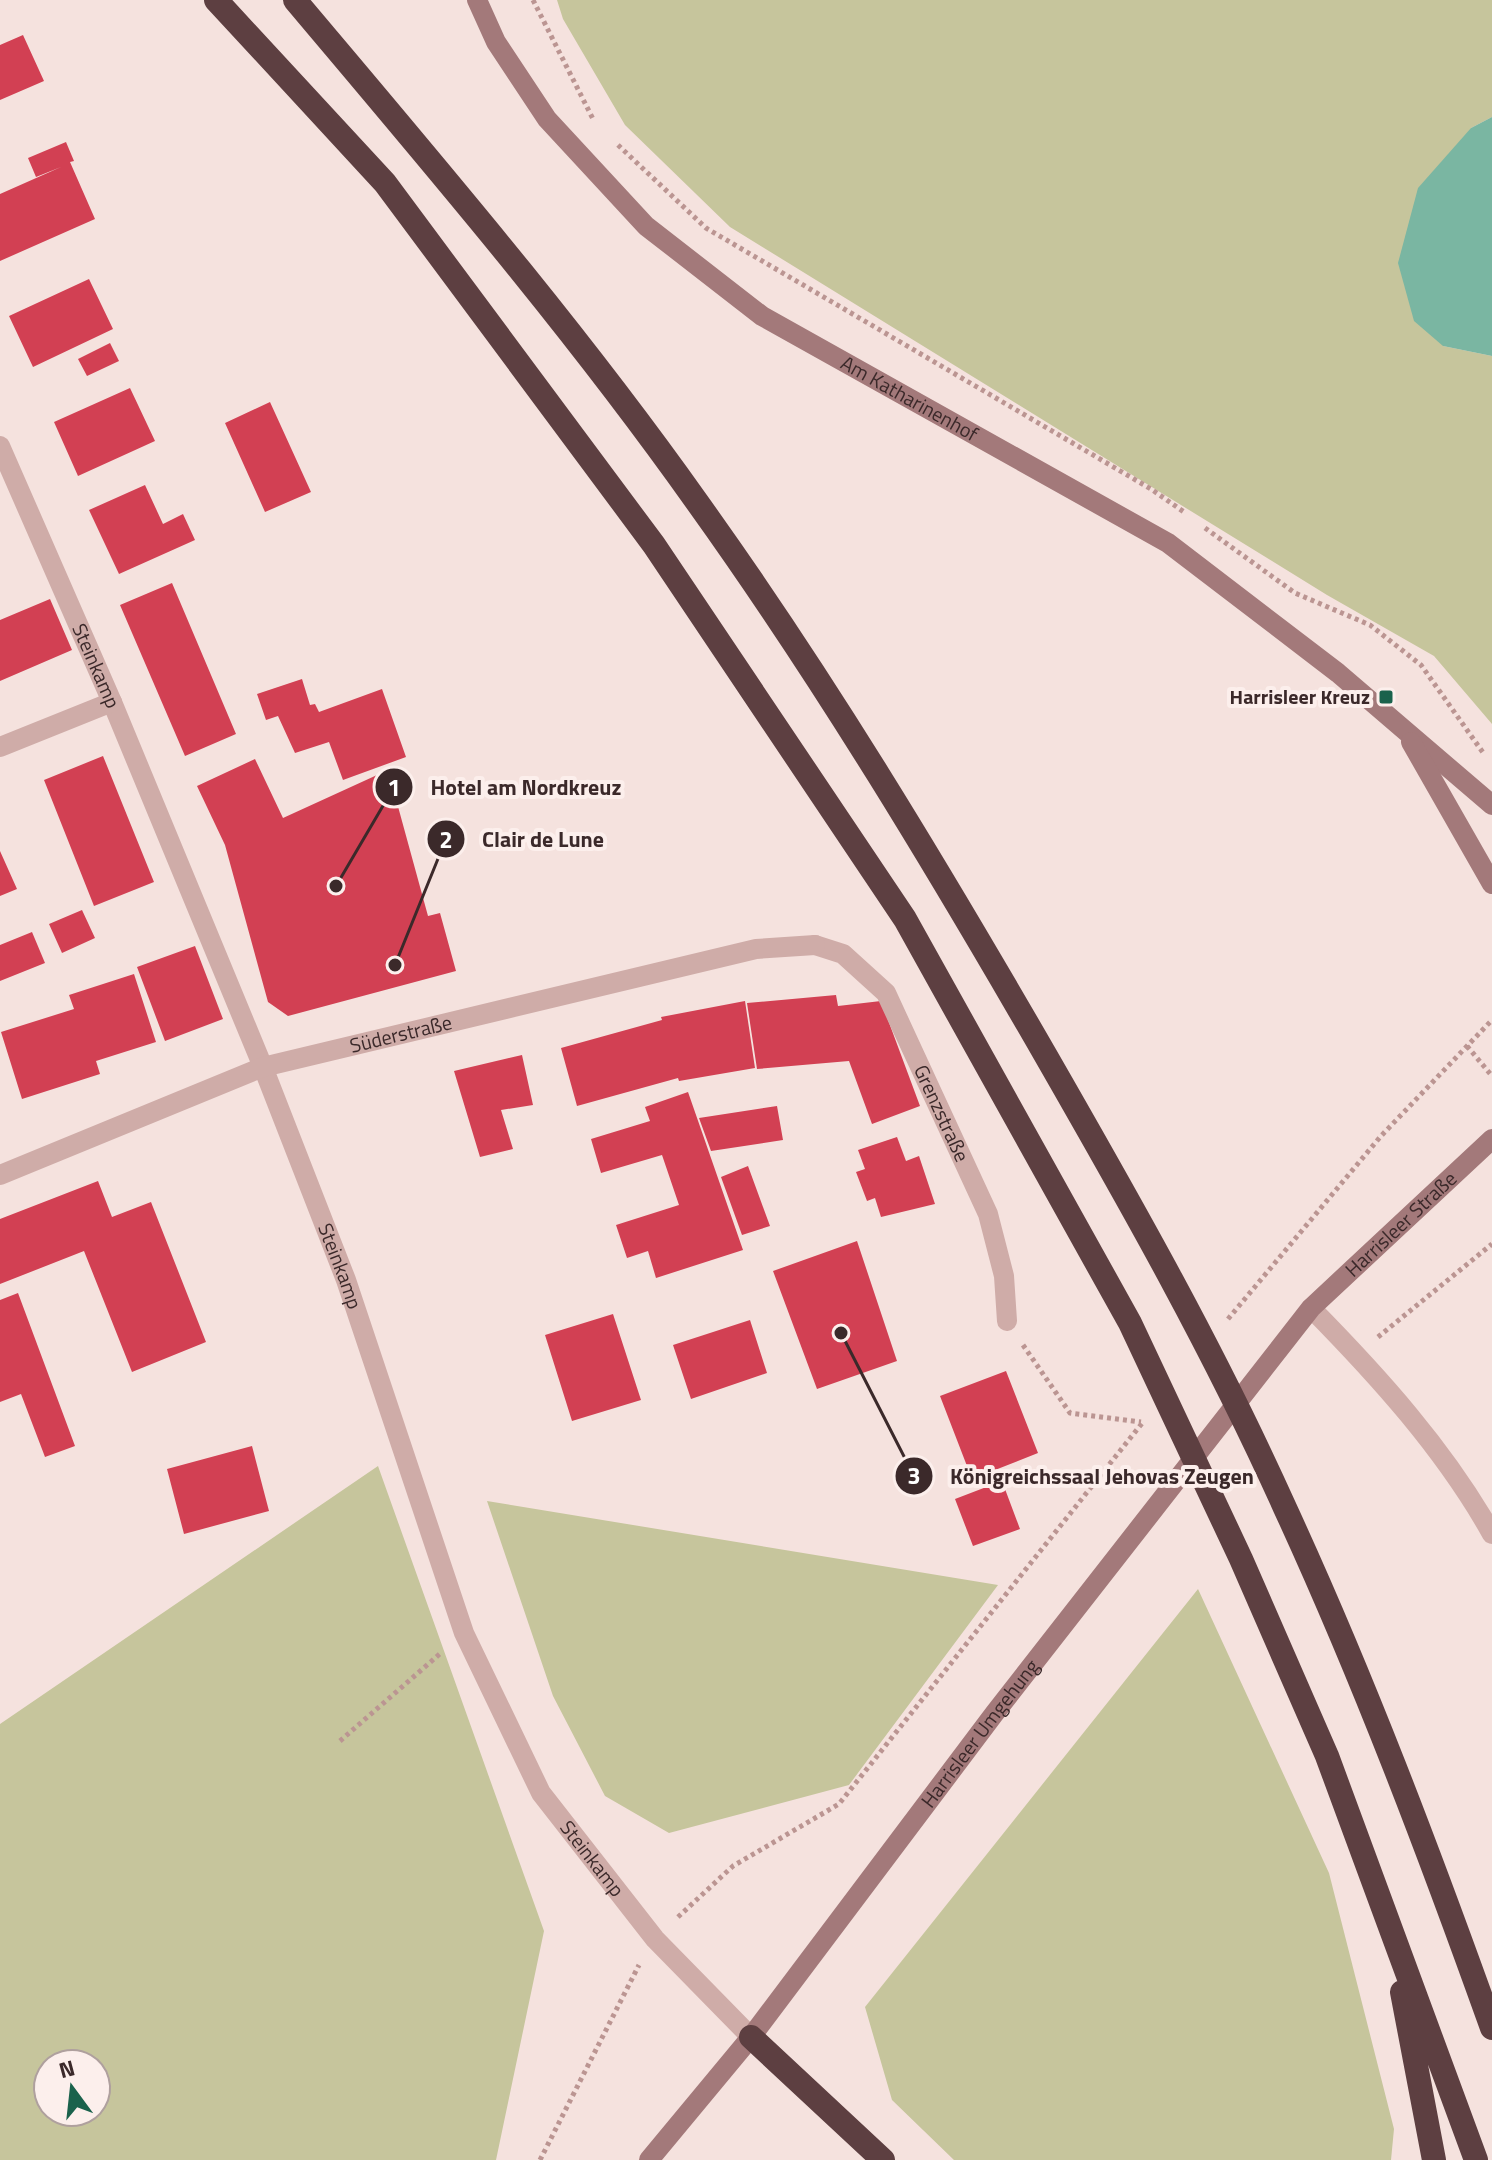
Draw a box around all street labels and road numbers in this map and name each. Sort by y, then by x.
street label: Am Katharinenhof [835,347,984,449]
street label: Steinkamp [64,618,129,713]
street label: Süderstraße [347,1006,455,1061]
street label: Grenzstraße [906,1059,978,1167]
street label: Harrisleer Straße [1337,1163,1464,1284]
street label: Steinkamp [310,1218,371,1313]
street label: Harrisleer Umgehung [913,1652,1046,1814]
street label: Steinkamp [553,1813,632,1903]

